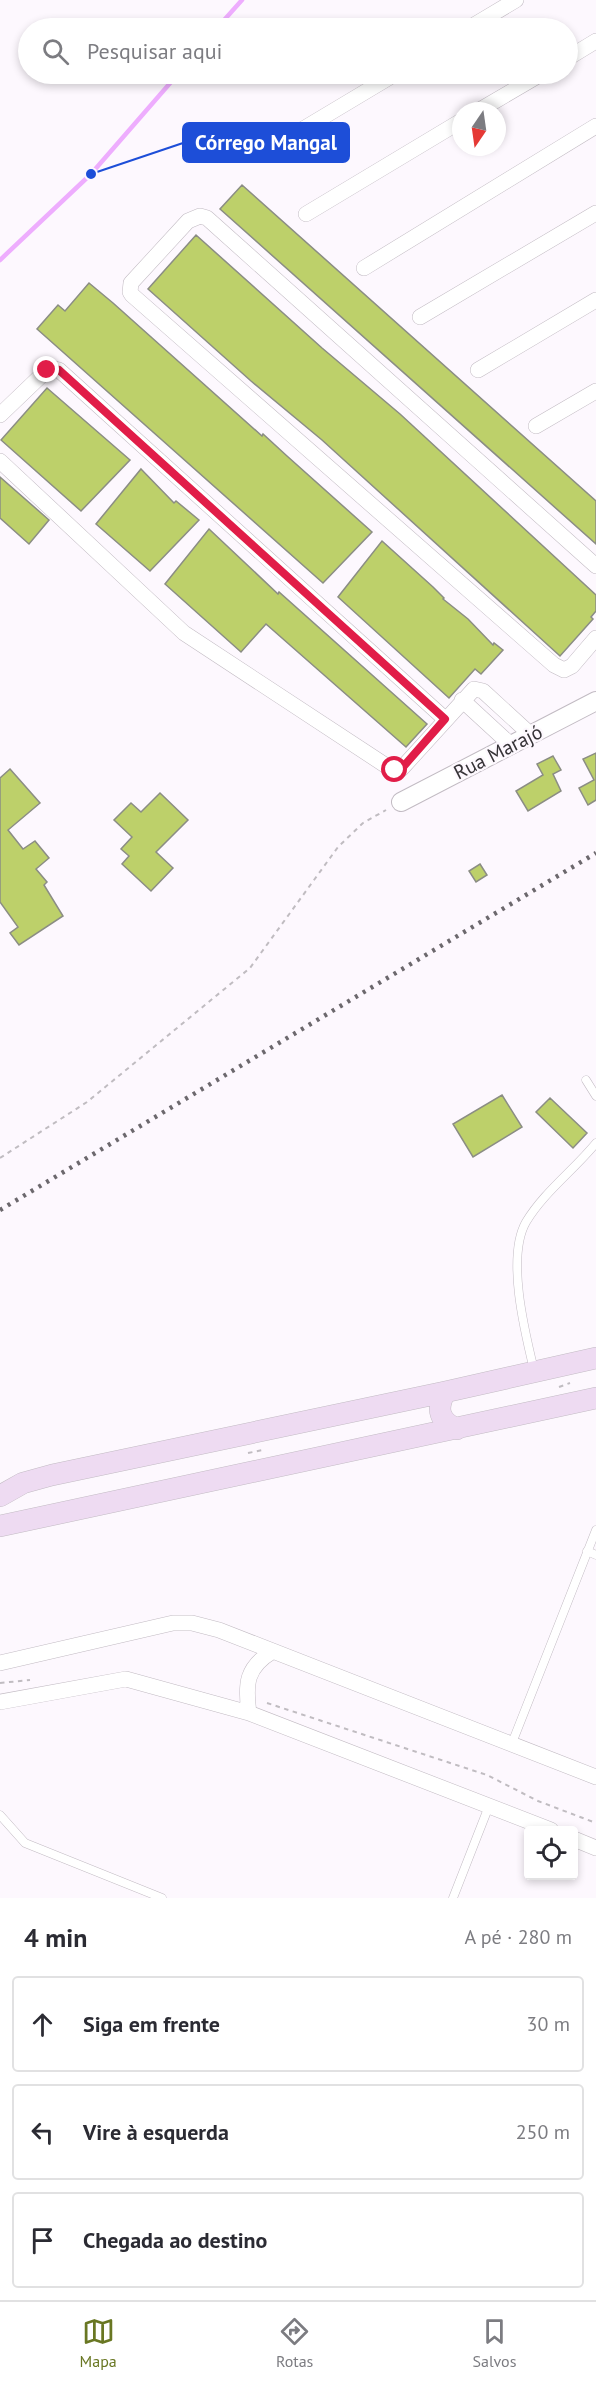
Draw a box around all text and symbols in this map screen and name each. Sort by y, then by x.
search box [18,18,578,84]
icon: search [39,35,72,68]
text: Pesquisar aqui [87,37,223,65]
north arrow [452,102,506,156]
callout: Córrego Mangal [183,123,349,162]
text: Córrego Mangal [195,129,338,156]
route end [33,356,59,382]
street label: Rua Marajó [449,719,547,785]
route start [381,756,407,782]
map controls [524,1826,578,1880]
button: locate [524,1826,578,1880]
text: 4 min [24,1921,87,1954]
text: A pé · 280 m [465,1924,572,1950]
icon: ahead [26,2008,59,2041]
text: Siga em frente [83,2010,220,2038]
text: 30 m [527,2011,570,2037]
icon: left [26,2116,59,2149]
text: Vire à esquerda [83,2118,229,2146]
text: 250 m [516,2119,570,2145]
icon: arrive [26,2224,59,2257]
text: Chegada ao destino [83,2226,267,2254]
tab: Mapa [80,2315,117,2371]
tab: Rotas [276,2315,313,2371]
tab: Salvos [472,2315,516,2371]

